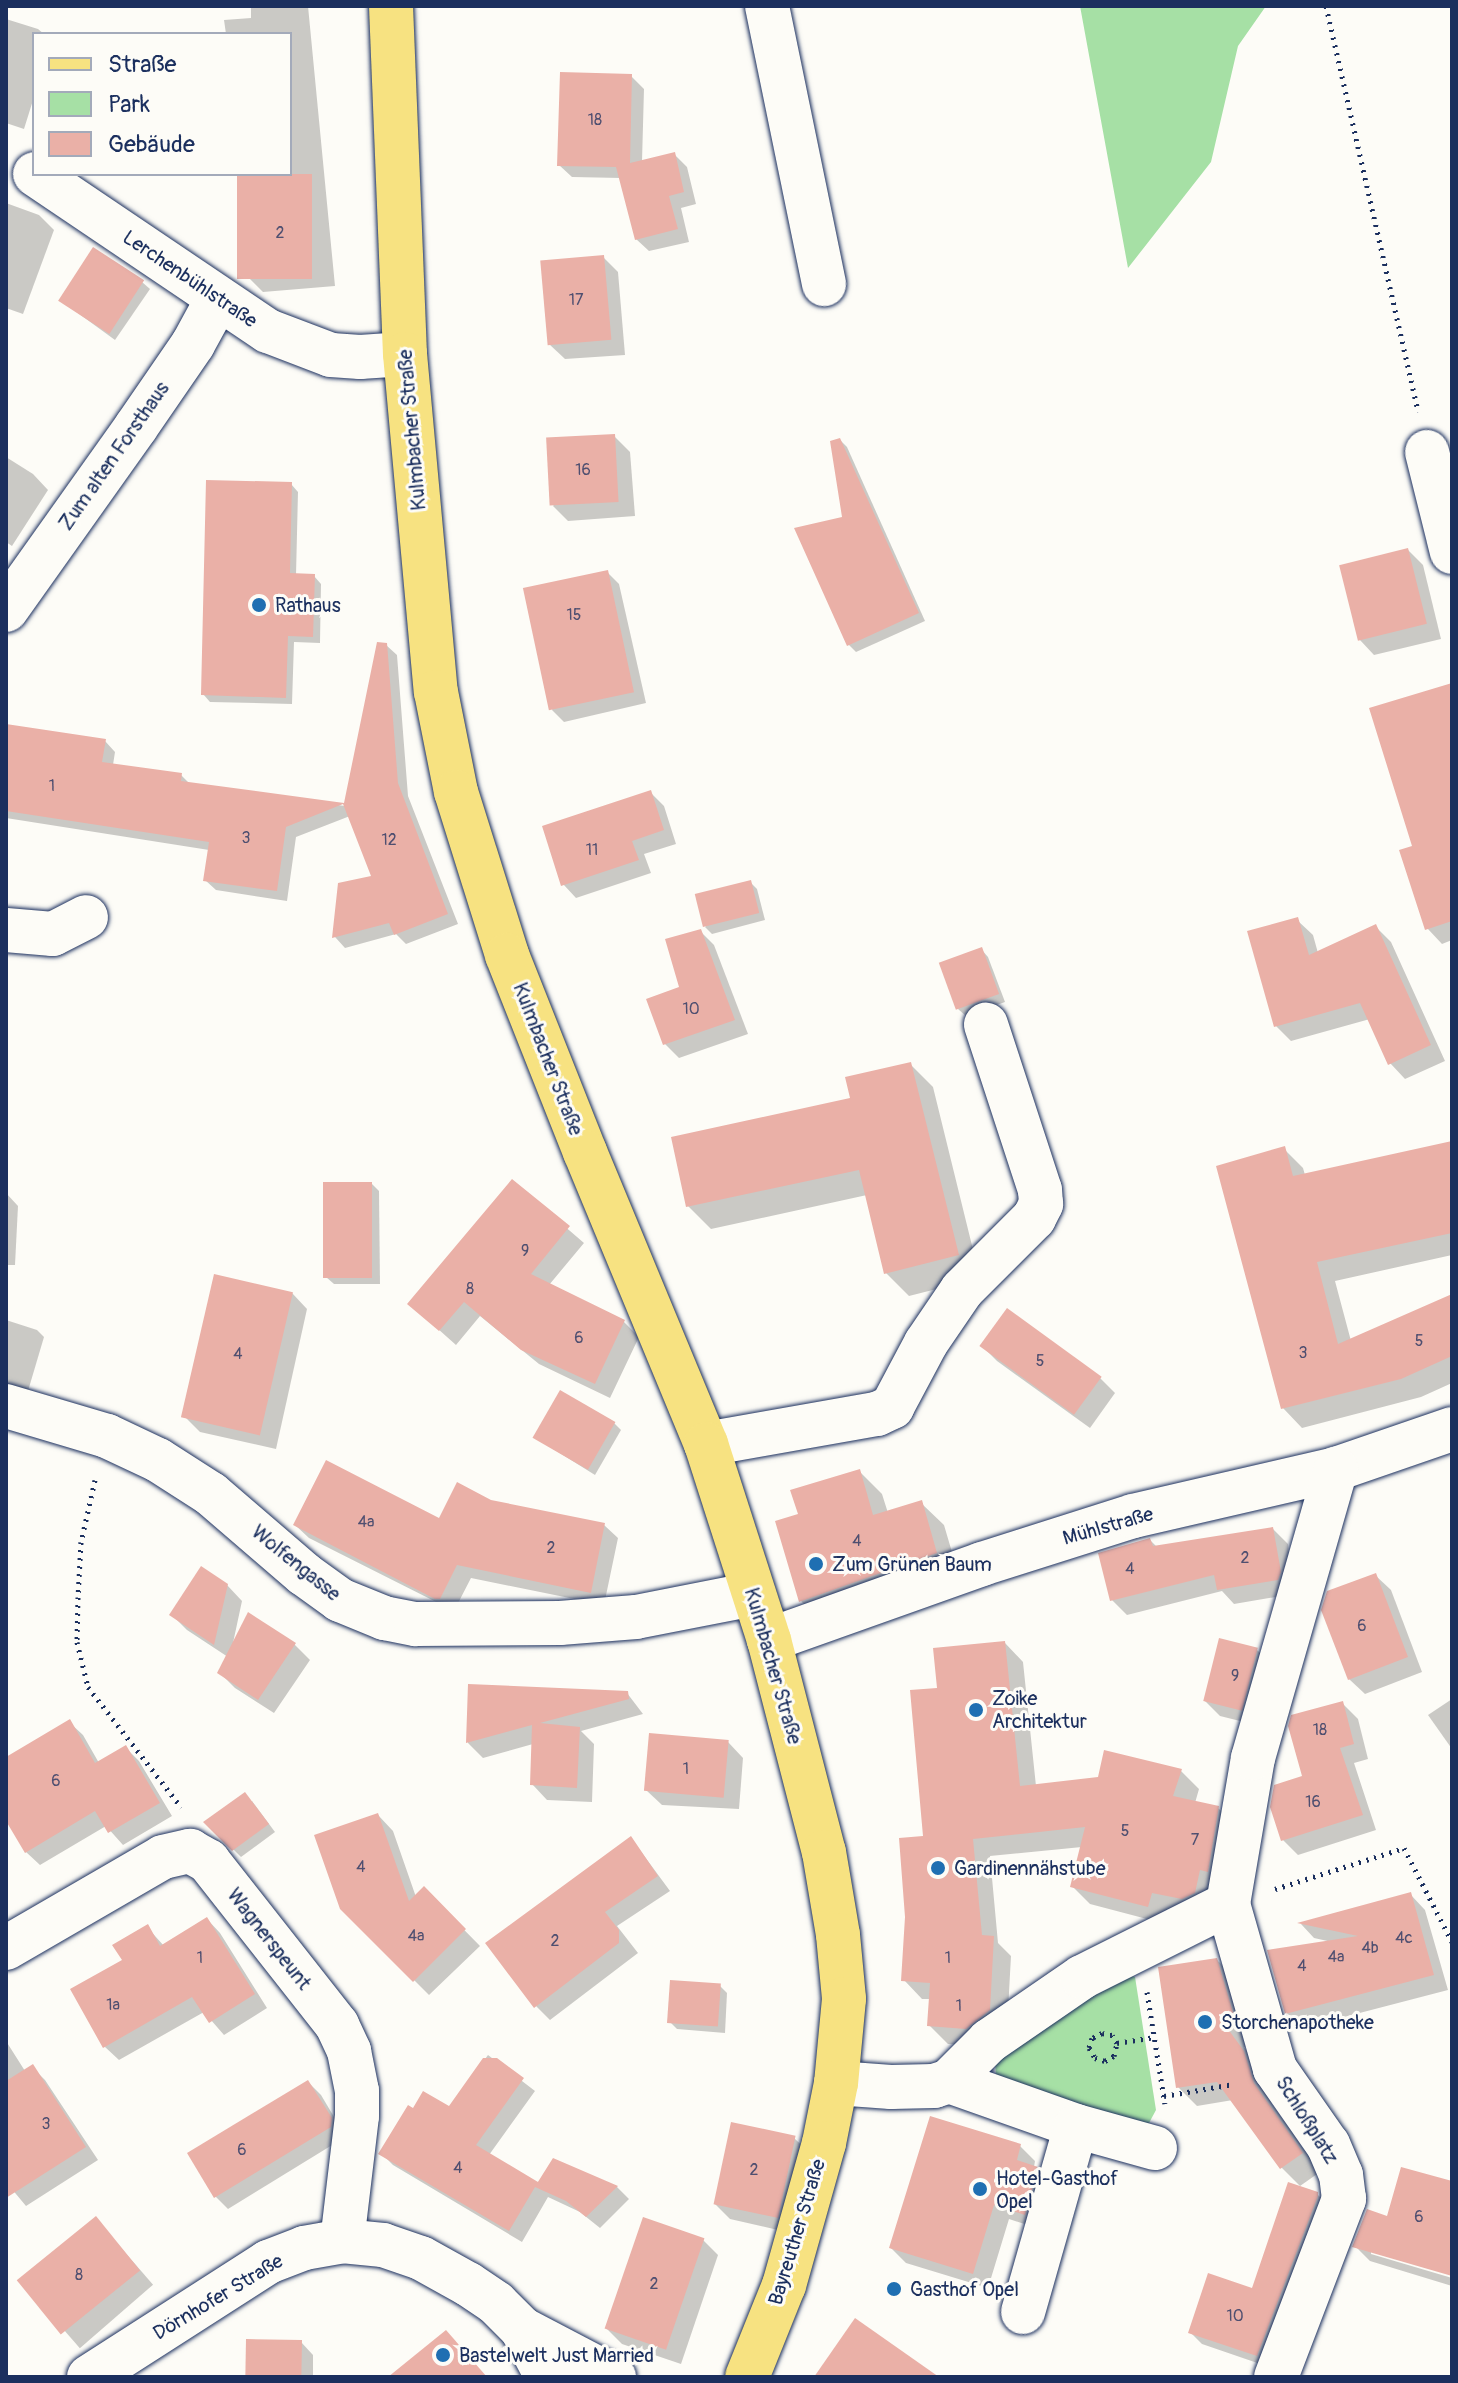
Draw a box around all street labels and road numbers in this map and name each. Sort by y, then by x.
street label: Lerchenbühlstraße [118,225,262,333]
street label: Kulmbacher Straße [393,348,431,512]
street label: Zum alten Forsthaus [54,377,174,535]
street label: Kulmbacher Straße [508,979,588,1139]
street label: Mühlstraße [1060,1502,1156,1550]
street label: Wolfengasse [247,1520,345,1606]
street label: Kulmbacher Straße [739,1585,807,1747]
street label: Wagnerspeunt [222,1883,316,1995]
street label: Schloßplatz [1271,2072,1343,2168]
street label: Bayreuther Straße [763,2156,831,2308]
street label: Dörnhofer Straße [149,2249,287,2345]

